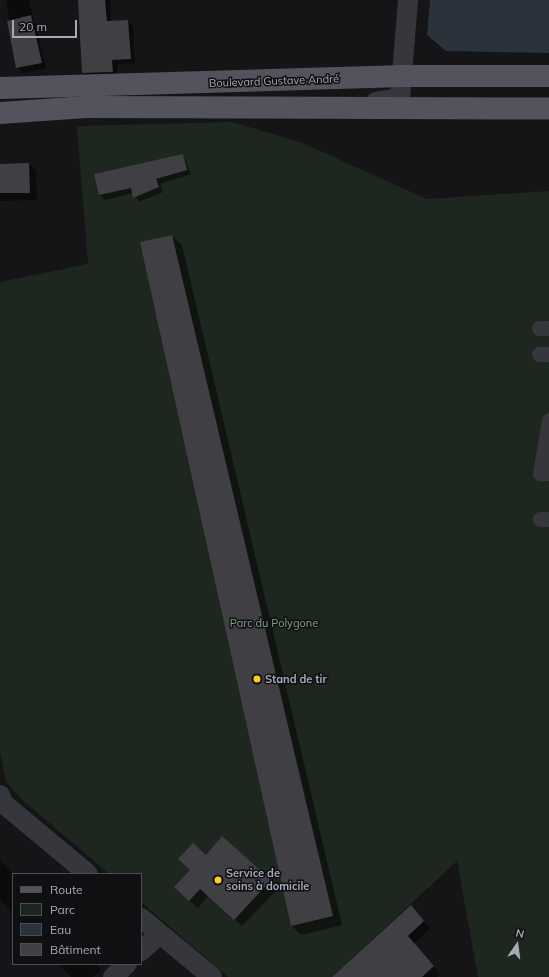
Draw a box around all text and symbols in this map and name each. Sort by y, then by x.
scale bar [14,12,79,38]
text: 20 m [19,19,47,34]
street label: Boulevard Gustave André [209,72,339,90]
park label: Parc du Polygone [230,616,318,630]
place label: Stand de tir [265,672,327,686]
marker: Stand de tir [252,674,262,684]
place label: Service de soins à domicile [226,867,309,893]
legend [12,873,142,965]
marker: Service de soins à domicile [213,875,223,885]
text: Route [50,882,83,897]
text: Parc [50,902,75,917]
text: Eau [50,922,71,937]
north arrow [497,925,537,965]
text: N [514,926,526,941]
text: Bâtiment [50,942,101,957]

